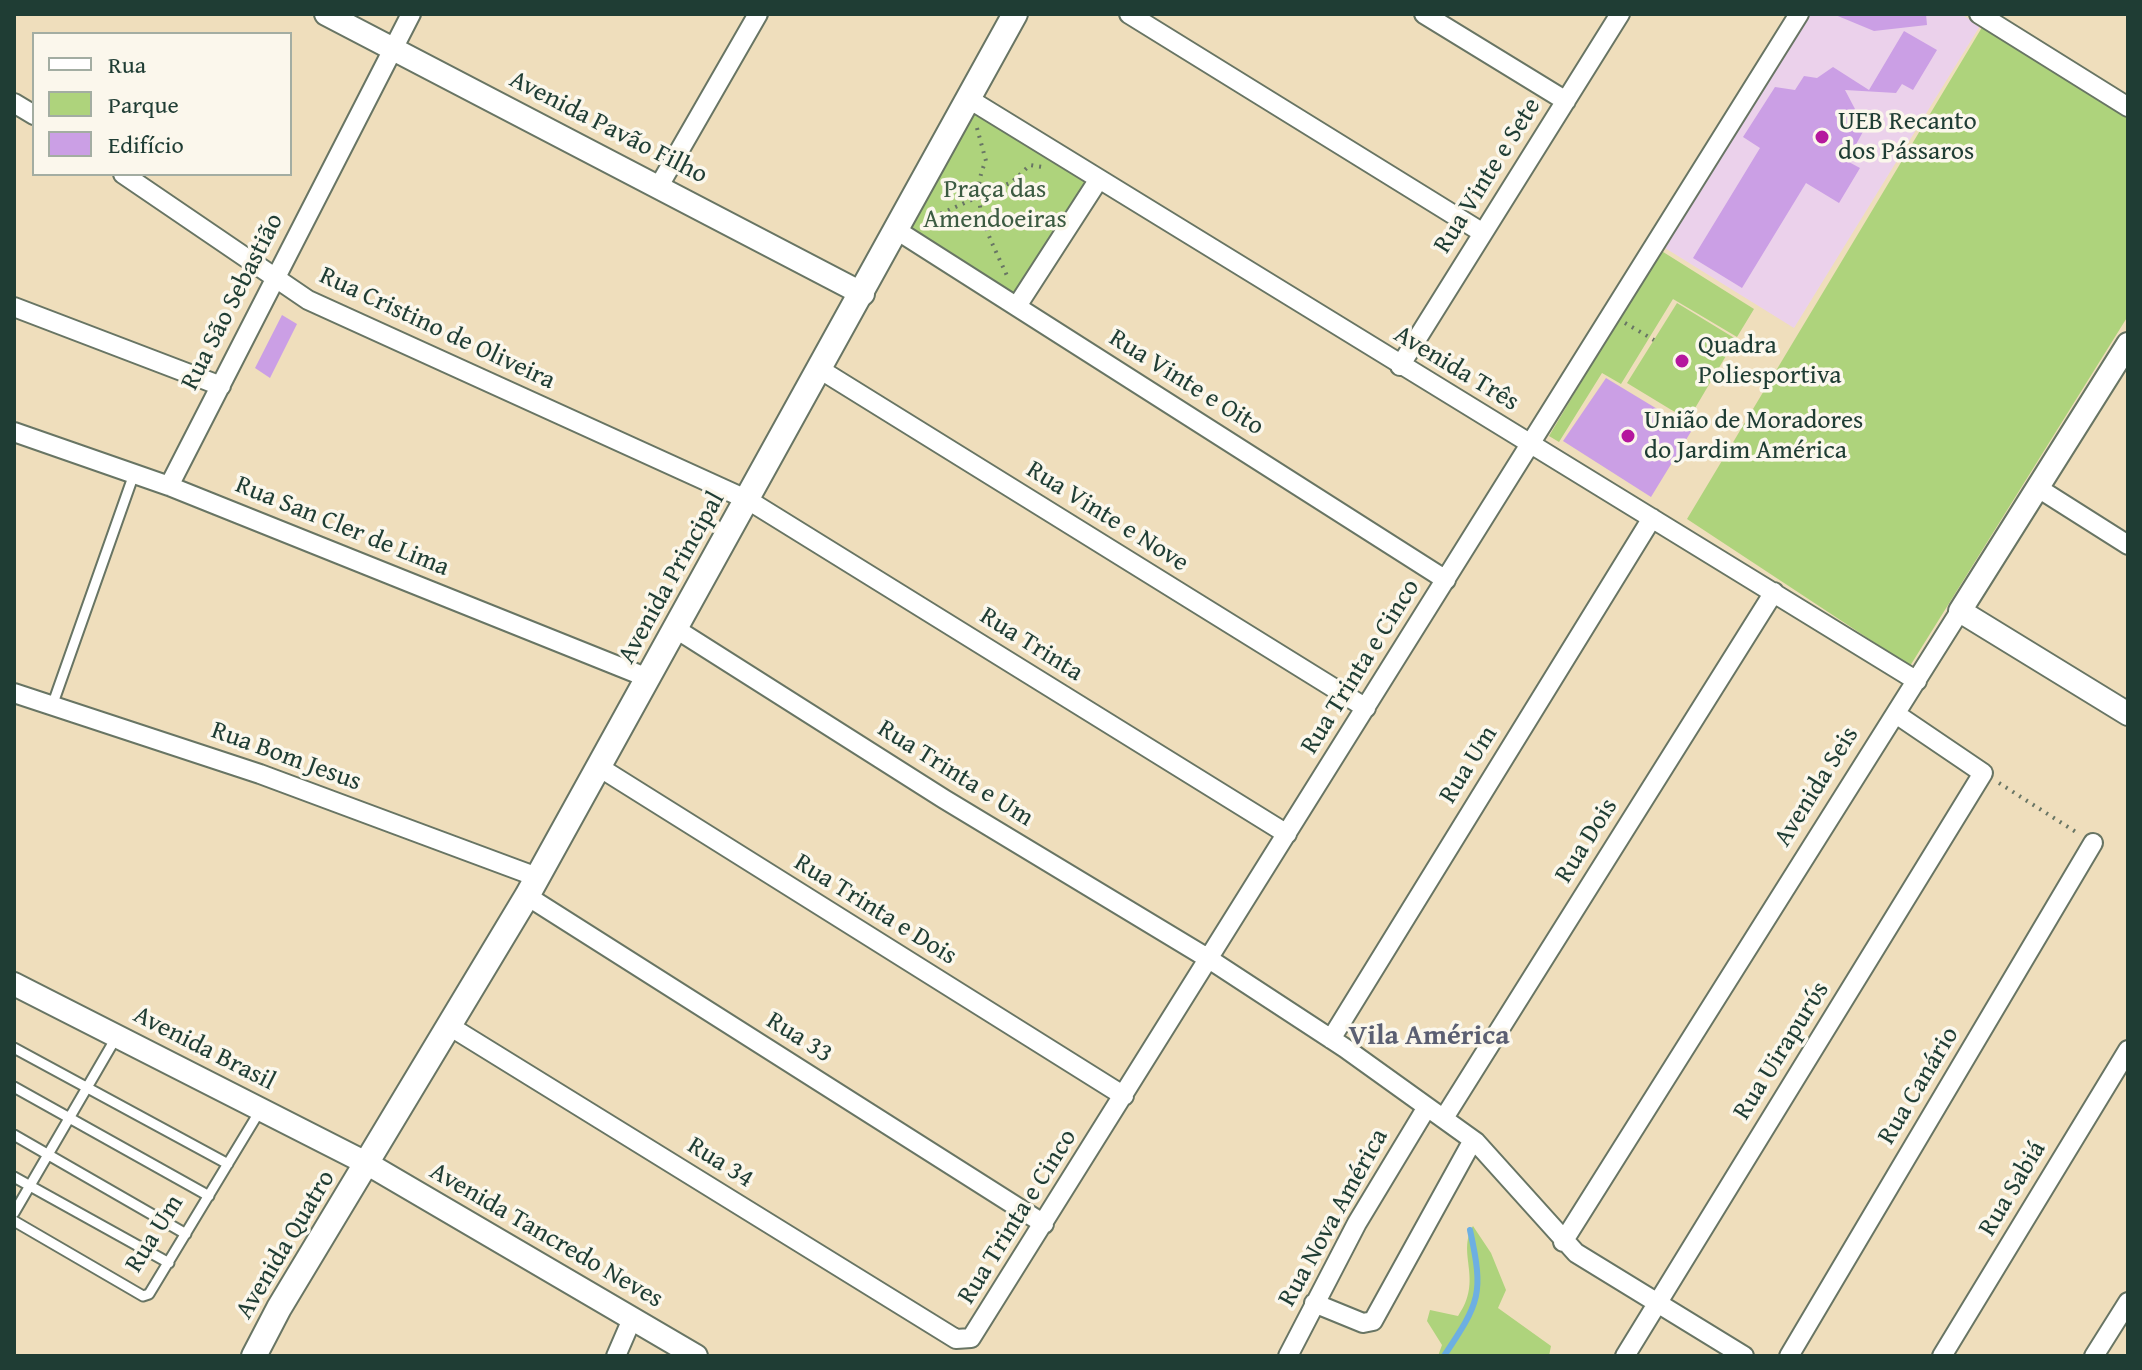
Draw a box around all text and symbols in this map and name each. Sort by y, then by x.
legend [32,32,292,176]
text: Rua [108,47,146,82]
street label: Avenida Pavão Filho [504,65,712,191]
text: Parque [108,87,179,122]
street label: Rua Vinte e Sete [1428,93,1548,259]
place label: UEB Recanto dos Pássaros [1838,106,1977,168]
text: Edifício [108,127,184,162]
marker: UEB Recanto dos Pássaros [1813,128,1831,146]
park label: Praça das Amendoeiras [923,174,1067,236]
street label: Rua São Sebastião [175,208,291,396]
street label: Rua Cristino de Oliveira [314,261,560,397]
street label: Avenida Três [1388,319,1524,419]
street label: Rua Vinte e Oito [1103,323,1269,443]
place label: Quadra Poliesportiva [1698,330,1842,392]
marker: Quadra Poliesportiva [1673,352,1691,370]
place label: União de Moradores do Jardim América [1644,405,1863,466]
marker: União de Moradores do Jardim América [1619,427,1637,445]
street label: Rua Vinte e Nove [1020,455,1194,579]
street label: Rua San Cler de Lima [231,470,453,584]
street label: Avenida Principal [612,487,732,669]
street label: Rua Trinta e Cinco [1295,574,1427,760]
street label: Rua Trinta [974,601,1088,689]
street label: Rua Trinta e Um [871,714,1039,834]
street label: Rua Bom Jesus [207,715,365,799]
street label: Rua Um [1433,721,1505,809]
street label: Avenida Seis [1768,721,1866,853]
street label: Rua Dois [1549,793,1625,889]
street label: Rua Trinta e Dois [788,847,962,973]
street label: Rua Uirapurύs [1727,976,1837,1126]
street label: Avenida Brasil [128,1000,280,1098]
street label: Rua 33 [760,1006,838,1070]
district label: Vila América [1348,1020,1510,1054]
street label: Rua Canário [1872,1022,1966,1150]
street label: Rua Trinta e Cinco [952,1124,1084,1310]
street label: Rua Nova América [1272,1124,1396,1312]
street label: Rua 34 [681,1131,759,1195]
street label: Rua Sabiá [1973,1136,2053,1242]
street label: Avenida Tancredo Neves [424,1156,668,1316]
street label: Avenida Quatro [229,1165,343,1325]
street label: Rua Um [119,1190,191,1278]

